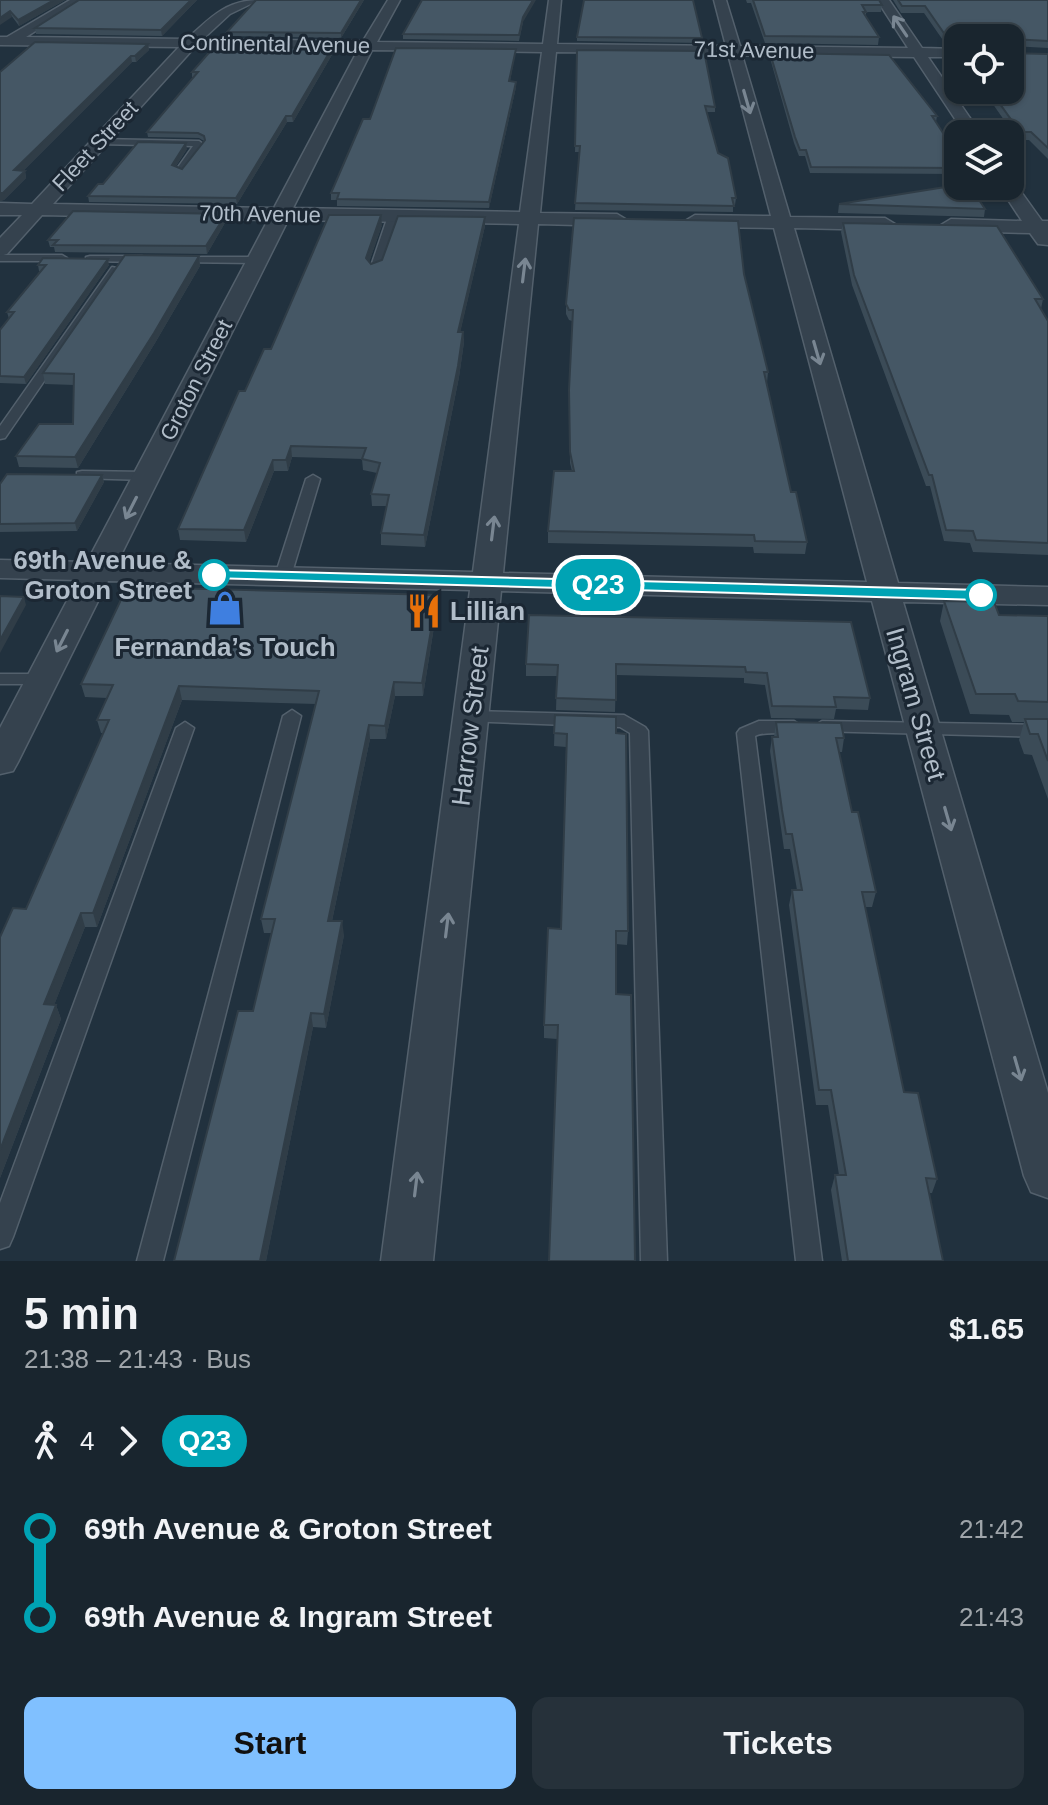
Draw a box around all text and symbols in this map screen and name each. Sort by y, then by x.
one-way arrow [892,15,908,38]
map controls [944,24,1024,200]
button: locate [944,24,1024,104]
street label: Continental Avenue [180,30,370,58]
street label: 71st Avenue [693,36,815,64]
one-way arrow [741,89,756,115]
street label: Fleet Street [47,96,143,196]
button: layers [944,120,1024,200]
street label: 70th Avenue [199,200,321,228]
one-way arrow [516,257,531,284]
street label: Groton Street [155,315,237,445]
one-way arrow [810,339,825,365]
one-way arrow [122,496,138,520]
one-way arrow [486,515,501,542]
place label: 69th Avenue & Groton Street [13,545,192,605]
line badge: Q23 [552,559,644,611]
marker: 69th Avenue & Groton Street [199,560,229,590]
text: Q23 [572,569,624,600]
unlabelled marker [966,580,996,610]
shop icon: Fernanda’s Touch [206,589,244,627]
restaurant icon: Lillian [405,592,443,630]
place label: Lillian [450,596,525,626]
street label: Ingram Street [880,624,952,785]
one-way arrow [54,628,69,652]
place label: Fernanda’s Touch [114,632,336,662]
street label: Harrow Street [445,644,495,807]
one-way arrow [941,805,956,831]
one-way arrow [439,912,454,939]
one-way arrow [1011,1056,1026,1082]
one-way arrow [409,1171,424,1197]
text: 5 min [24,1289,139,1338]
text: $1.65 [949,1312,1024,1345]
text: 21:38 – 21:43 · Bus [24,1344,251,1374]
icon: walk [24,1419,68,1463]
icon: forward [106,1419,150,1463]
text: Q23 [178,1425,231,1456]
text: 4 [80,1426,94,1456]
text: 69th Avenue & Groton Street [84,1512,492,1545]
text: 21:42 [959,1514,1024,1544]
text: 69th Avenue & Ingram Street [84,1600,492,1633]
text: 21:43 [959,1602,1024,1632]
button: Start [24,1697,516,1789]
button: Tickets [532,1697,1024,1789]

